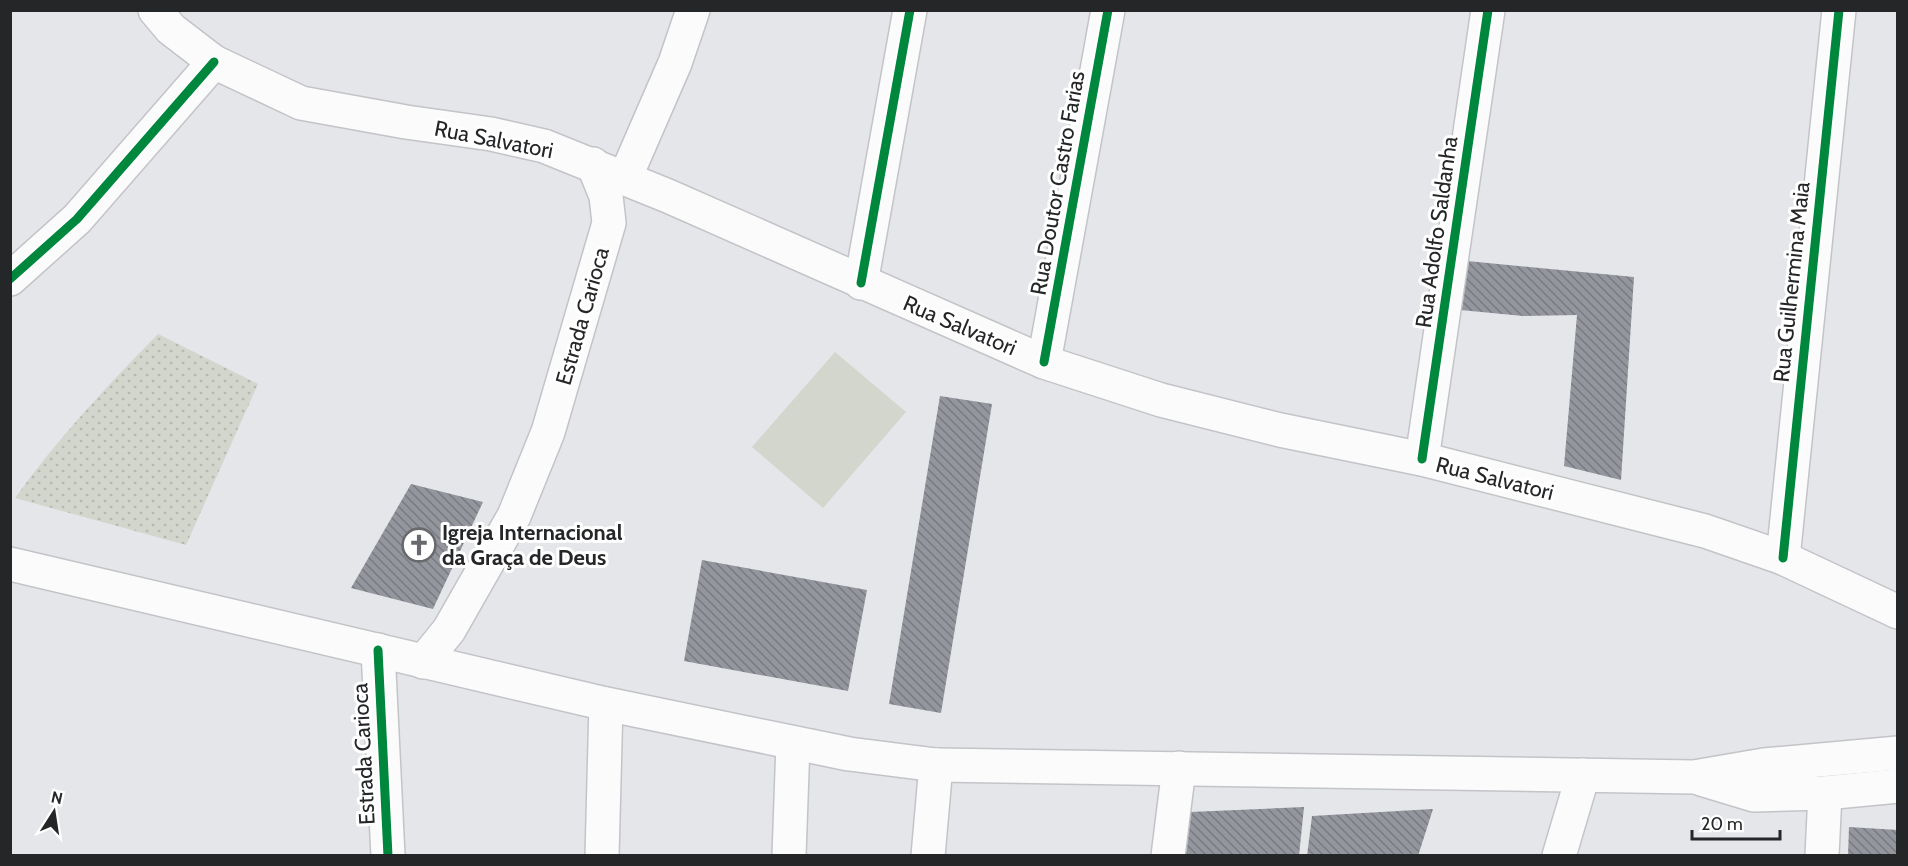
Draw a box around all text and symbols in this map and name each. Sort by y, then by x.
street label: Rua Doutor Castro Farias [1024,69,1091,297]
street label: Rua Salvatori [432,115,556,164]
street label: Rua Adolfo Saldanha [1410,134,1463,330]
street label: Rua Guilhermina Maia [1768,180,1815,384]
street label: Estrada Carioca [550,244,615,388]
street label: Rua Salvatori [899,289,1021,361]
street label: Rua Salvatori [1433,451,1557,506]
place label: Igreja Internacional da Graça de Deus [442,519,623,571]
church icon: Igreja Internacional da Graça de Deus [401,527,437,563]
street label: Estrada Carioca [346,682,381,826]
north arrow [24,782,84,842]
text: N [50,787,65,808]
scale bar [1692,803,1780,841]
text: 20 m [1701,813,1743,835]

